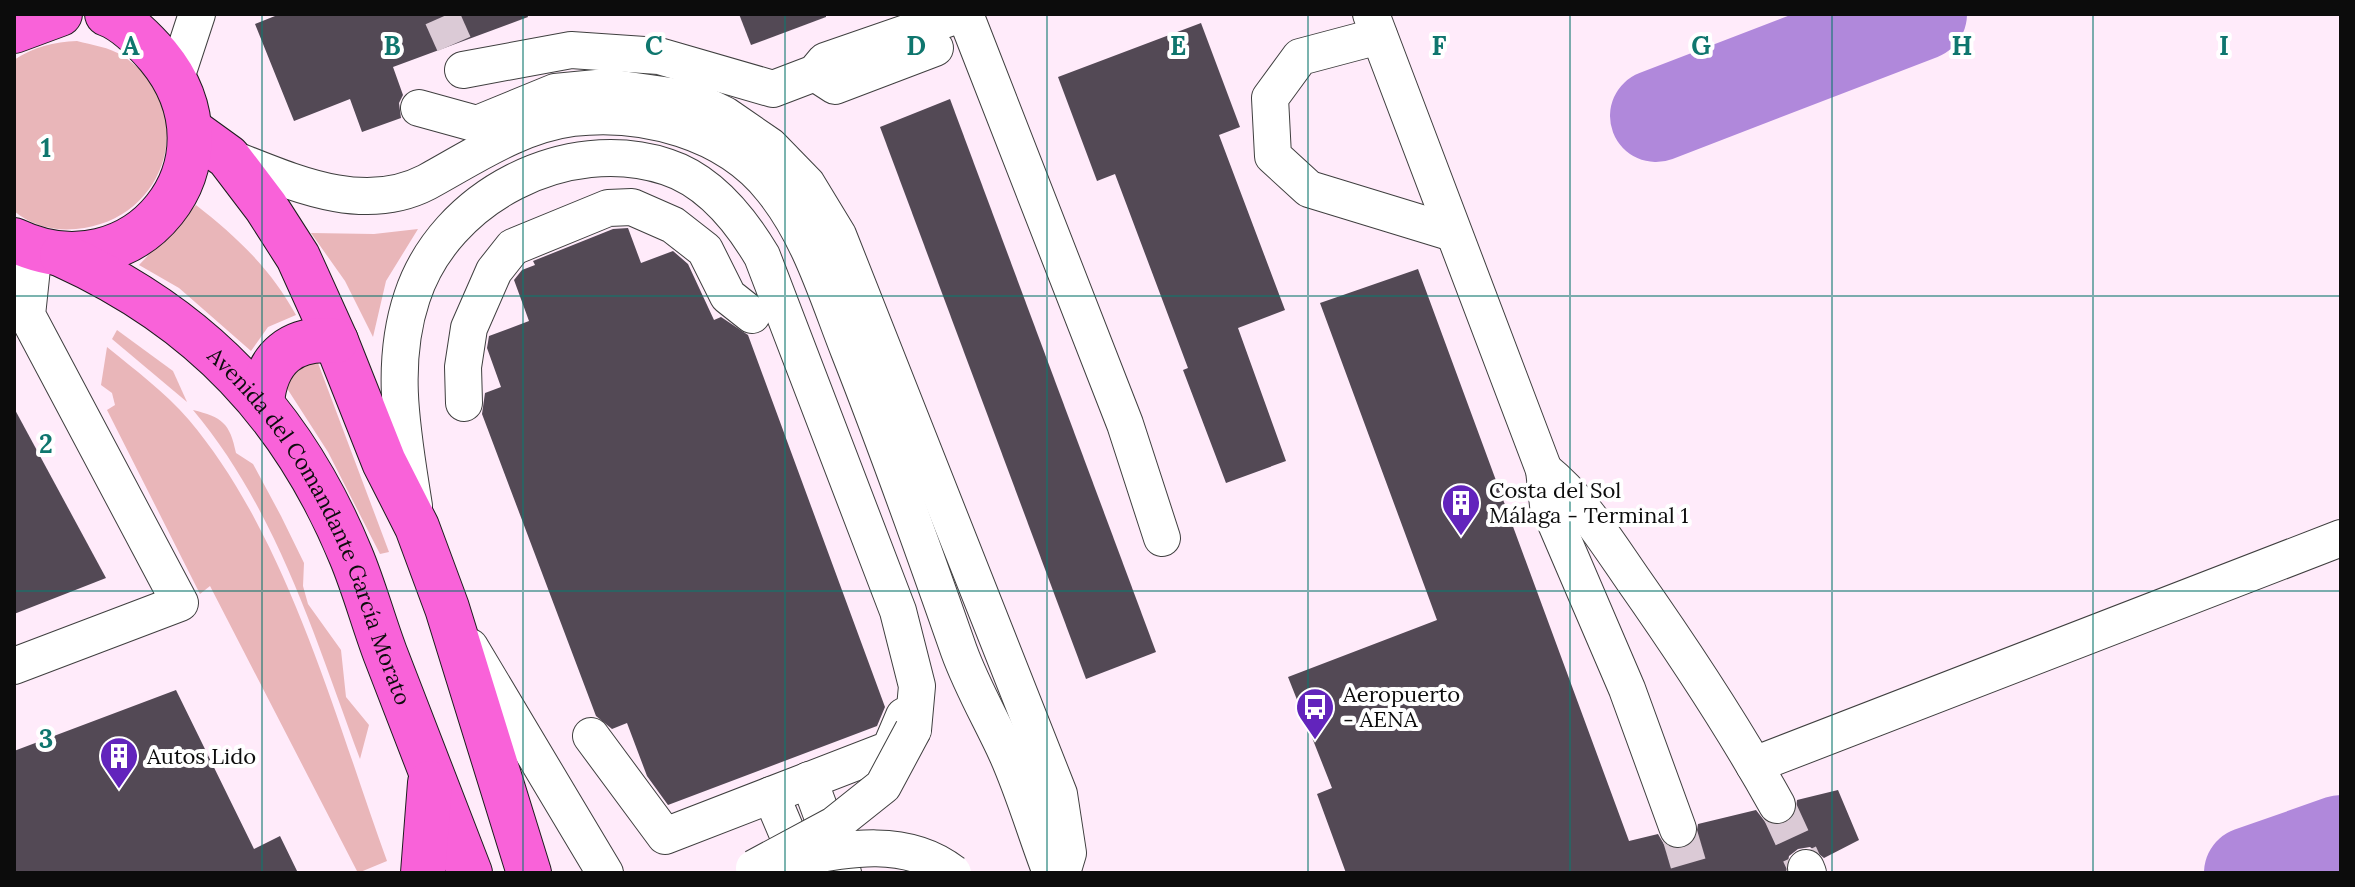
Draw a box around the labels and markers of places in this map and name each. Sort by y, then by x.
place label: Costa del Sol Málaga - Terminal 1 [1489,476,1689,529]
building icon: Costa del Sol Málaga - Terminal 1 [1440,482,1482,537]
place label: Aeropuerto - AENA [1342,680,1460,733]
bus stop icon: Aeropuerto - AENA [1294,686,1336,741]
building icon: Autos Lido [98,735,140,790]
place label: Autos Lido [146,742,256,770]

